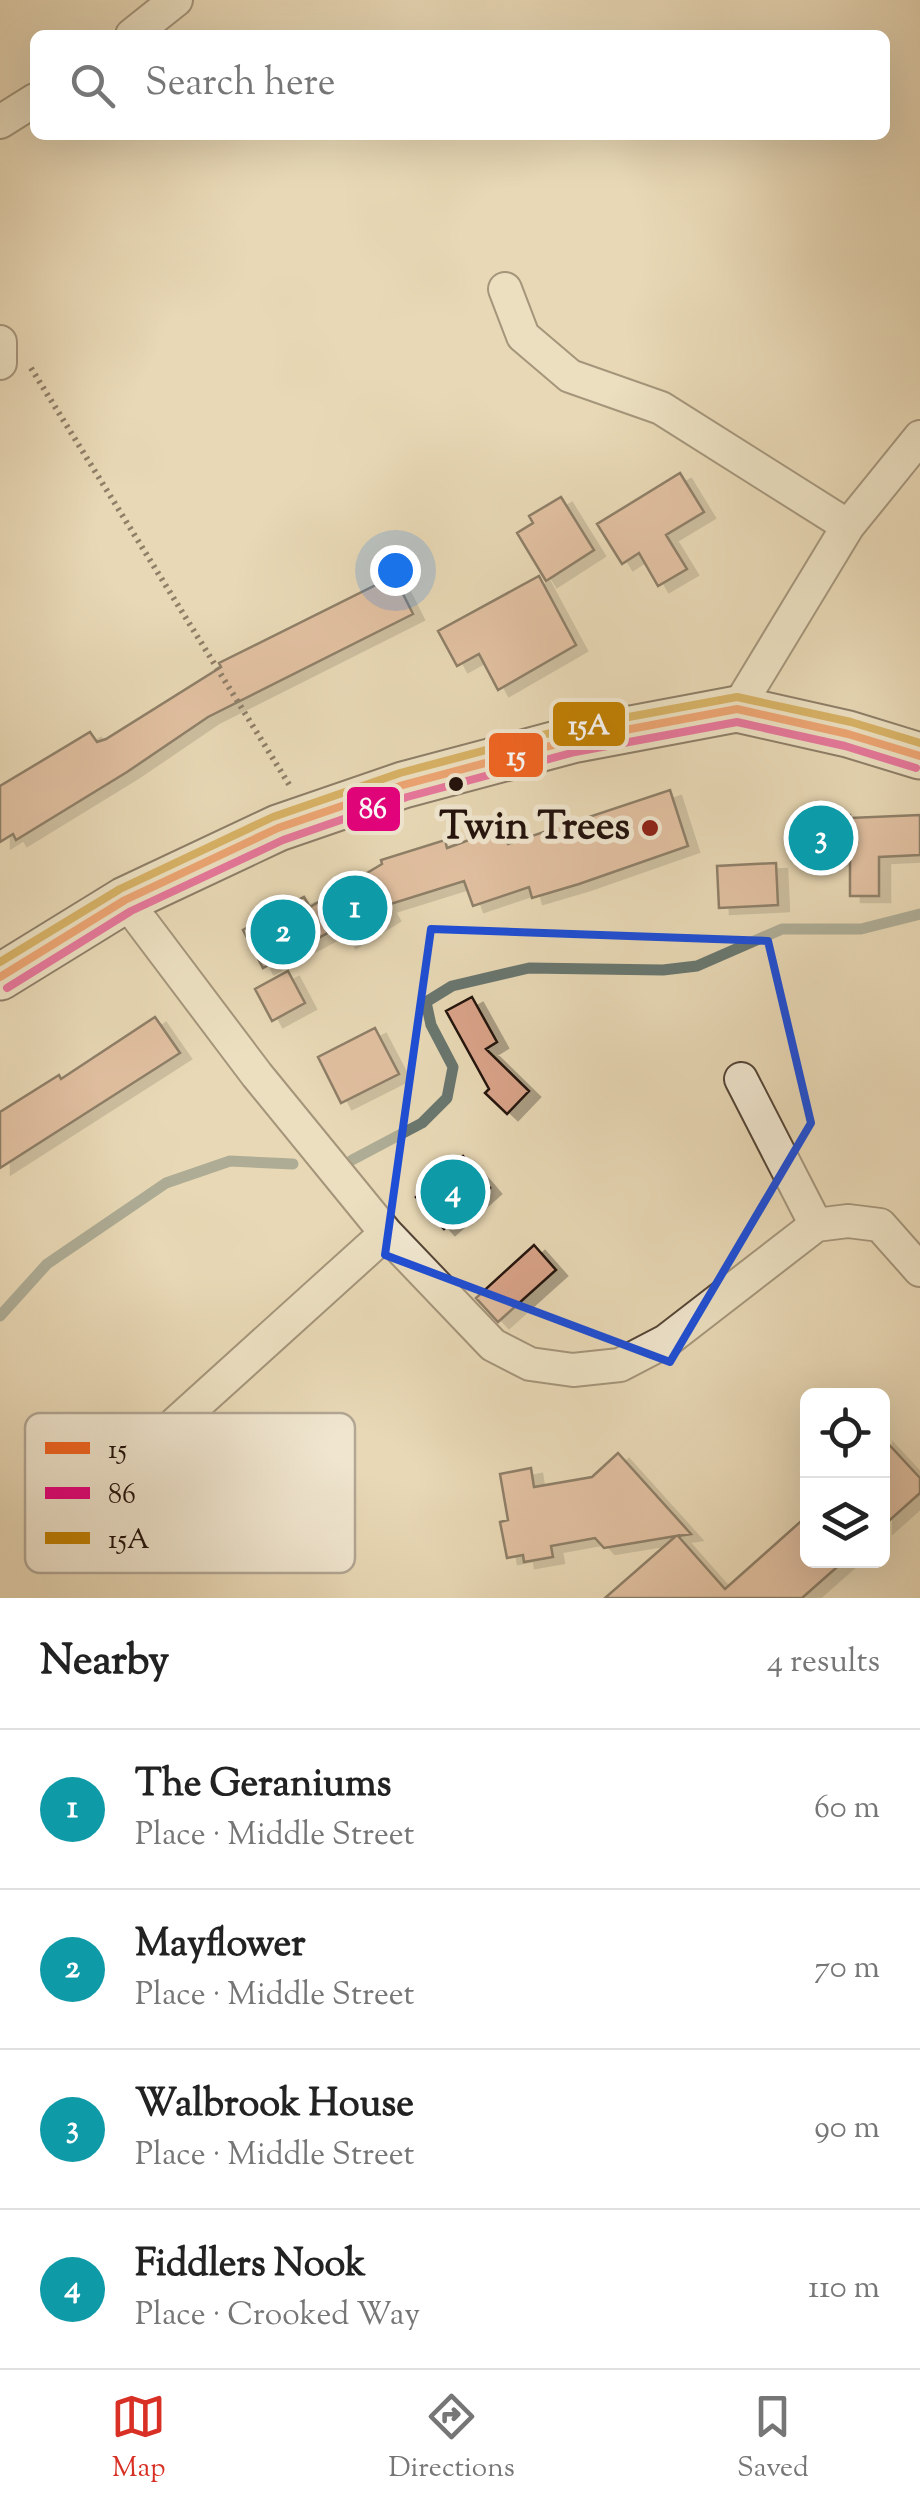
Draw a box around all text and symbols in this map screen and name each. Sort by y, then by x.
search box [30,30,890,140]
icon: search [65,58,120,113]
text: Search here [145,58,336,112]
your location [370,545,421,596]
line badge: 15A [551,700,627,748]
text: 15A [568,707,610,747]
line badge: 15 [487,731,545,779]
text: 15 [506,738,526,778]
unlabelled marker [446,774,466,794]
line badge: 86 [345,785,402,833]
text: 86 [359,791,387,831]
place label: Twin Trees [439,800,630,857]
pin: 3 [788,800,854,876]
marker: Twin Trees [639,817,661,839]
pin: 1 [322,870,388,946]
pin: 2 [250,894,316,970]
pin: 4 [420,1154,486,1230]
map controls [800,1388,890,1568]
button: locate [800,1388,890,1478]
legend [25,1413,355,1573]
text: 15 [108,1431,128,1471]
text: 86 [108,1476,136,1516]
button: layers [800,1478,890,1568]
text: 15A [108,1521,150,1561]
text: Nearby [40,1633,169,1693]
text: 4 results [767,1640,880,1686]
text: The Geraniums [135,1759,391,1813]
text: 1 [67,1786,78,1832]
text: 60 m [814,1786,880,1832]
text: Place · Middle Street [135,1813,415,1859]
text: Mayflower [135,1919,305,1973]
text: 2 [65,1946,80,1992]
text: 70 m [814,1946,880,1992]
text: Place · Middle Street [135,1973,415,2019]
text: Walbrook House [135,2079,414,2133]
text: 3 [66,2106,79,2152]
text: 90 m [814,2106,880,2152]
text: Place · Middle Street [135,2133,415,2179]
text: Fiddlers Nook [135,2239,366,2293]
text: 4 [64,2266,81,2312]
text: 110 m [808,2266,880,2312]
text: Place · Crooked Way [135,2293,420,2339]
tab: Map [111,2389,166,2489]
tab: Directions [388,2389,515,2489]
tab: Saved [737,2389,809,2489]

